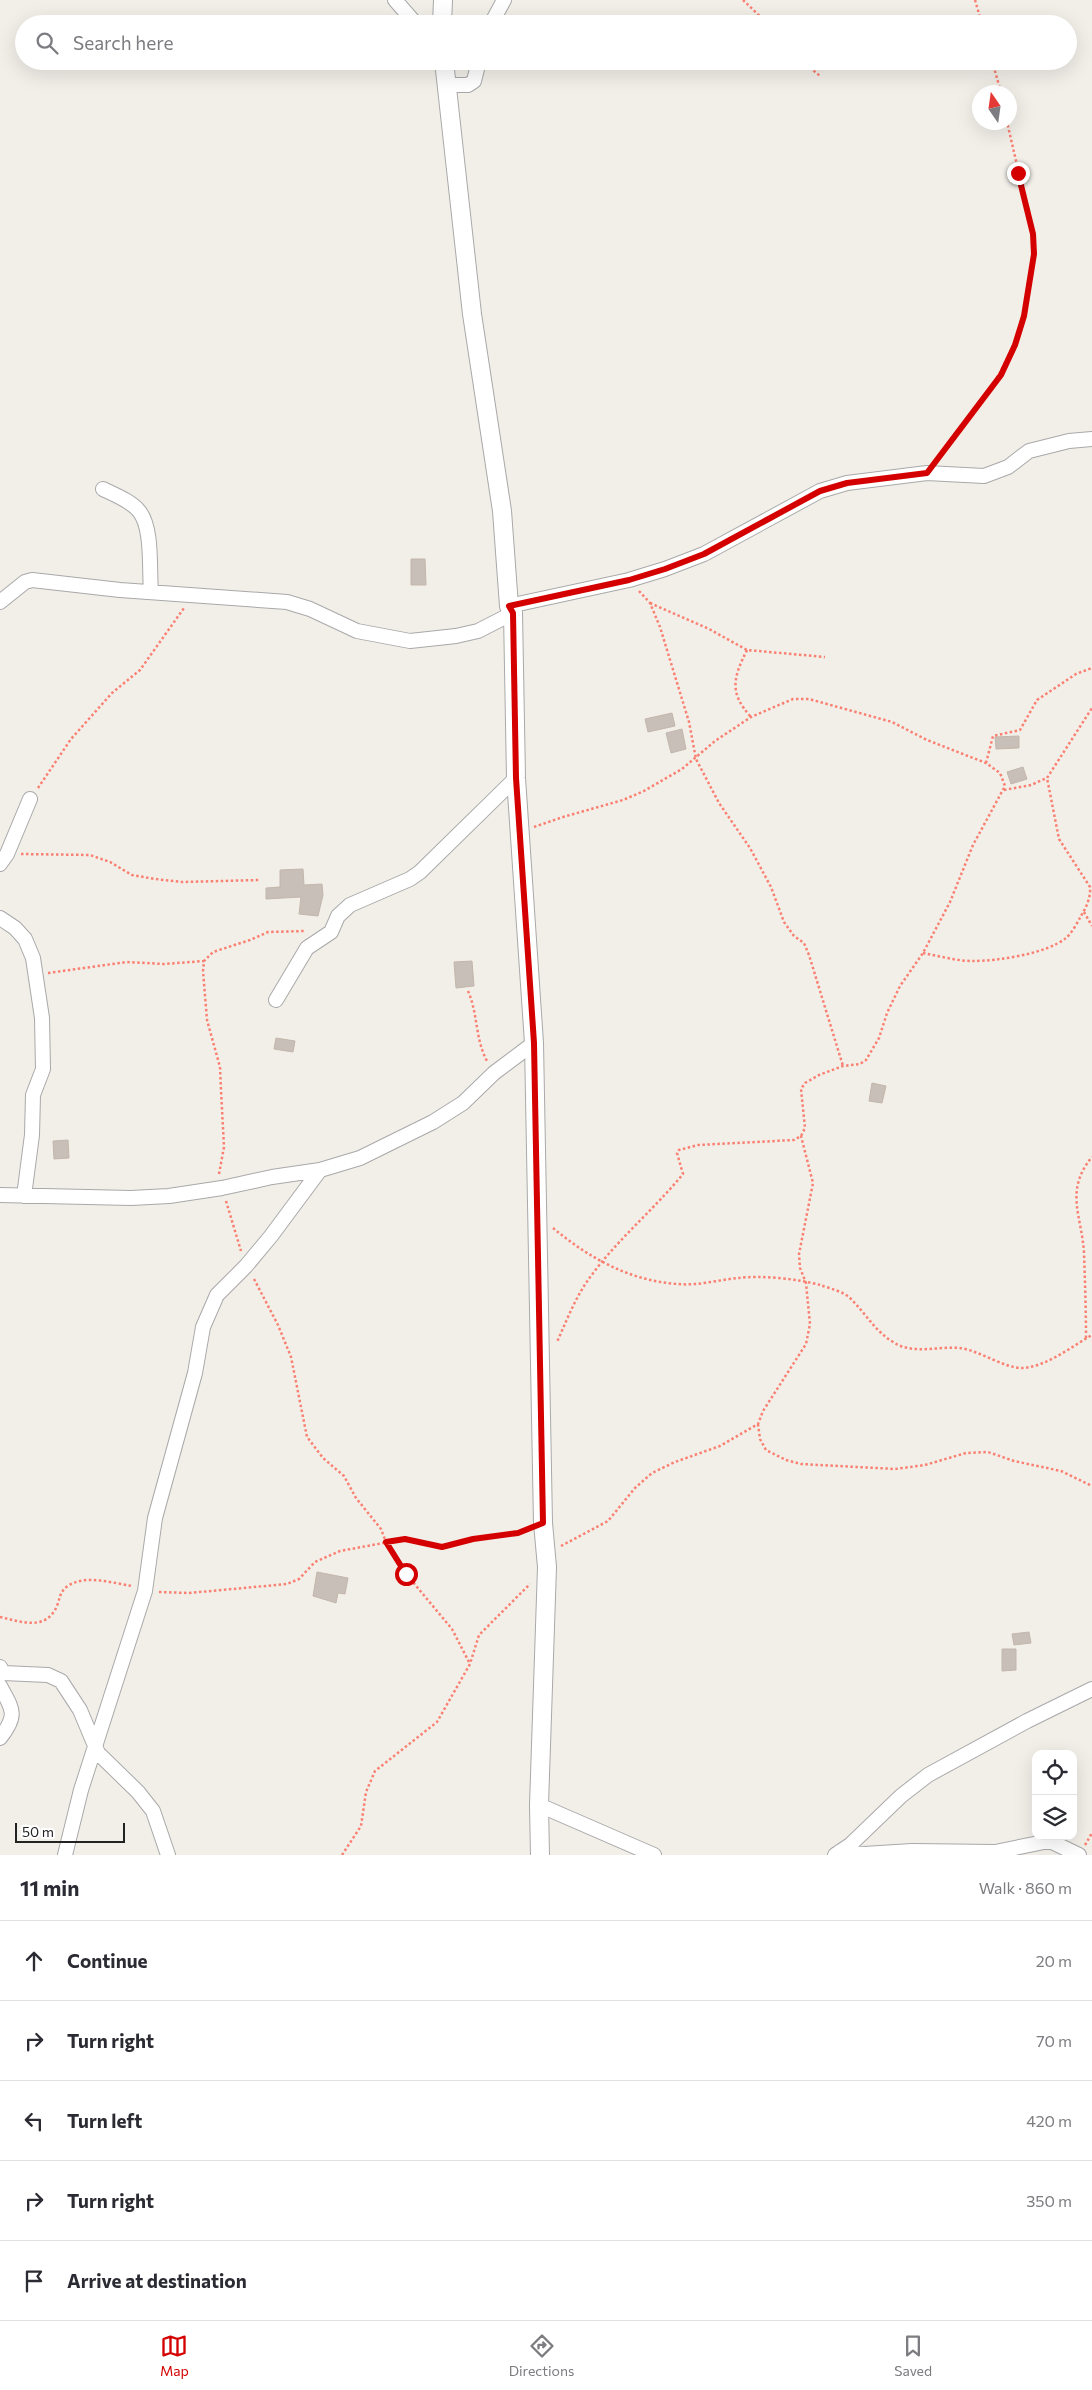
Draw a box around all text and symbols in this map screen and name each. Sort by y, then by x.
search box [15,15,1077,70]
icon: search [33,29,61,57]
text: Search here [73,31,173,54]
north arrow [972,85,1017,130]
route end [1007,162,1030,185]
route start [395,1563,418,1586]
map controls [1032,1750,1077,1840]
button: locate [1032,1750,1077,1795]
button: layers [1032,1795,1077,1840]
scale bar [15,1820,125,1843]
text: 50 m [22,1823,54,1840]
text: 11 min [20,1875,79,1900]
text: Walk · 860 m [979,1878,1072,1897]
icon: ahead [20,1947,48,1975]
text: Continue [67,1949,147,1972]
text: 20 m [1036,1951,1072,1970]
icon: right [20,2027,48,2055]
text: Turn right [67,2029,154,2052]
text: 70 m [1036,2031,1072,2050]
icon: left [20,2107,48,2135]
text: Turn left [67,2109,142,2132]
text: 420 m [1026,2111,1072,2130]
icon: right [20,2187,48,2215]
text: Turn right [67,2189,154,2212]
text: 350 m [1026,2191,1072,2210]
icon: arrive [20,2267,48,2295]
text: Arrive at destination [67,2269,247,2292]
tab: Map [160,2332,189,2379]
tab: Directions [509,2332,574,2379]
tab: Saved [894,2332,932,2379]

